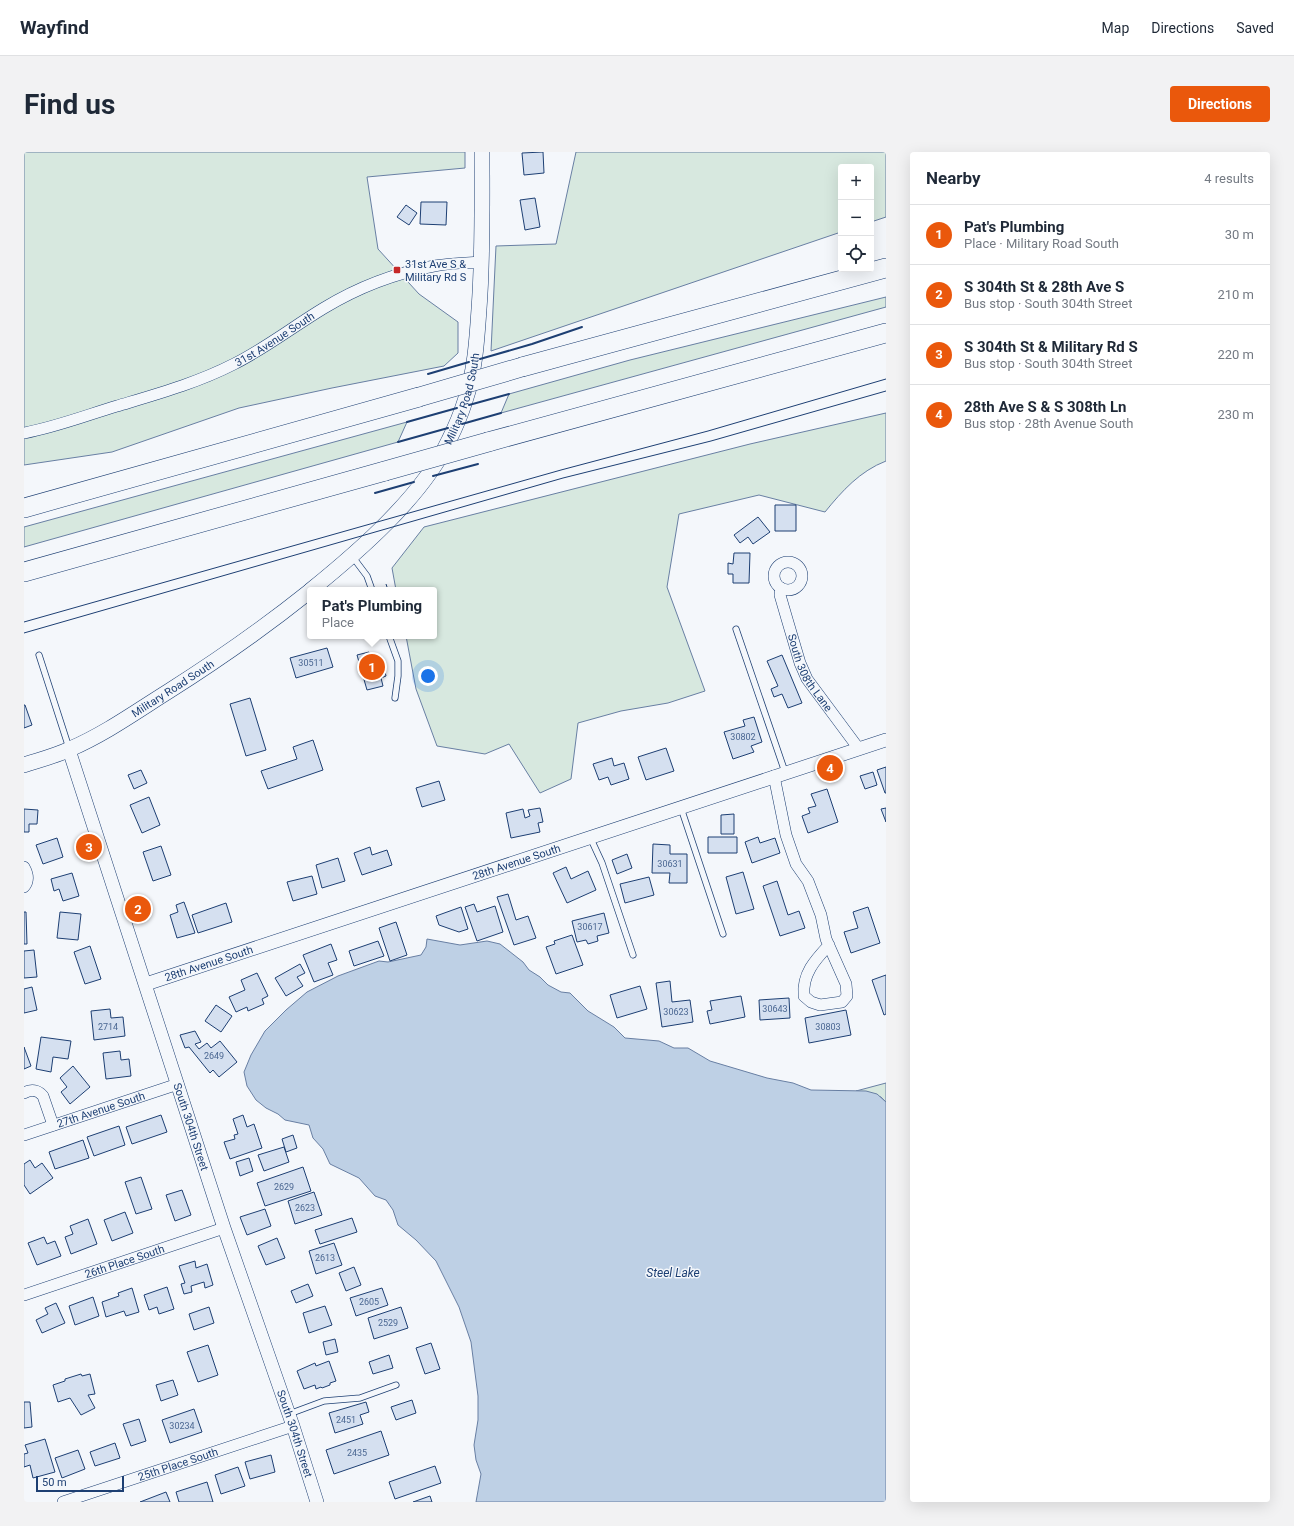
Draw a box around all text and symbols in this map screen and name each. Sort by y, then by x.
text: Wayfind [20,16,89,39]
text: Map [1102,20,1129,36]
text: Directions [1151,20,1214,36]
text: Saved [1236,20,1274,36]
button: Directions [1170,86,1270,122]
text: Find us [24,88,115,121]
map controls [838,164,874,272]
button: + [838,164,874,200]
text: Nearby [926,168,981,188]
text: 4 results [1204,171,1254,186]
button: − [838,200,874,236]
text: Pat's Plumbing [964,218,1064,236]
text: 1 [935,227,943,242]
text: 30 m [1225,227,1254,242]
button: locate [838,236,874,272]
text: Place · Military Road South [964,236,1119,251]
place label: 31st Ave S & Military Rd S [405,258,467,284]
marker: 31st Ave S & Military Rd S [392,265,402,275]
text: S 304th St & 28th Ave S [964,278,1124,296]
text: 2 [935,287,943,302]
text: 210 m [1217,287,1254,302]
text: Bus stop · South 304th Street [964,296,1132,311]
street label: 31st Avenue South [233,310,317,369]
text: S 304th St & Military Rd S [964,338,1138,356]
text: 3 [935,347,943,362]
text: 220 m [1217,347,1254,362]
street label: Military Road South [442,352,482,447]
text: Bus stop · South 304th Street [964,356,1132,371]
text: 28th Ave S & S 308th Ln [964,398,1127,416]
text: 4 [935,407,943,422]
text: 230 m [1217,407,1254,422]
text: Bus stop · 28th Avenue South [964,416,1133,431]
popup [307,587,437,639]
text: Pat's Plumbing [322,597,422,615]
text: Place [322,615,354,630]
street label: South 308th Lane [785,633,835,714]
pin: 1 [359,652,385,682]
street label: Military Road South [129,657,217,720]
house number: 30511 [298,658,324,668]
your location [418,666,438,686]
house number: 30802 [730,732,756,742]
pin: 4 [817,753,843,783]
pin: 3 [76,832,102,862]
street label: 28th Avenue South [471,842,562,883]
house number: 30631 [657,859,683,869]
pin: 2 [125,894,151,924]
house number: 30617 [577,922,603,932]
street label: 28th Avenue South [163,943,255,984]
house number: 30643 [762,1004,788,1014]
house number: 30623 [663,1007,689,1017]
house number: 2714 [98,1022,118,1032]
house number: 30803 [815,1022,841,1032]
house number: 2649 [204,1051,224,1061]
street label: South 304th Street [170,1081,211,1173]
street label: 27th Avenue South [55,1089,147,1131]
house number: 2629 [274,1182,294,1192]
house number: 2623 [295,1203,315,1213]
street label: 26th Place South [83,1242,166,1281]
house number: 2613 [315,1253,335,1263]
water label: Steel Lake [646,1266,700,1280]
house number: 2605 [359,1297,379,1307]
house number: 2529 [378,1318,398,1328]
street label: South 304th Street [274,1388,315,1479]
house number: 2451 [336,1415,356,1425]
house number: 30234 [169,1421,195,1431]
street label: 25th Place South [136,1445,220,1484]
house number: 2435 [347,1448,367,1458]
scale bar [36,1474,124,1493]
text: 50 m [42,1476,67,1489]

